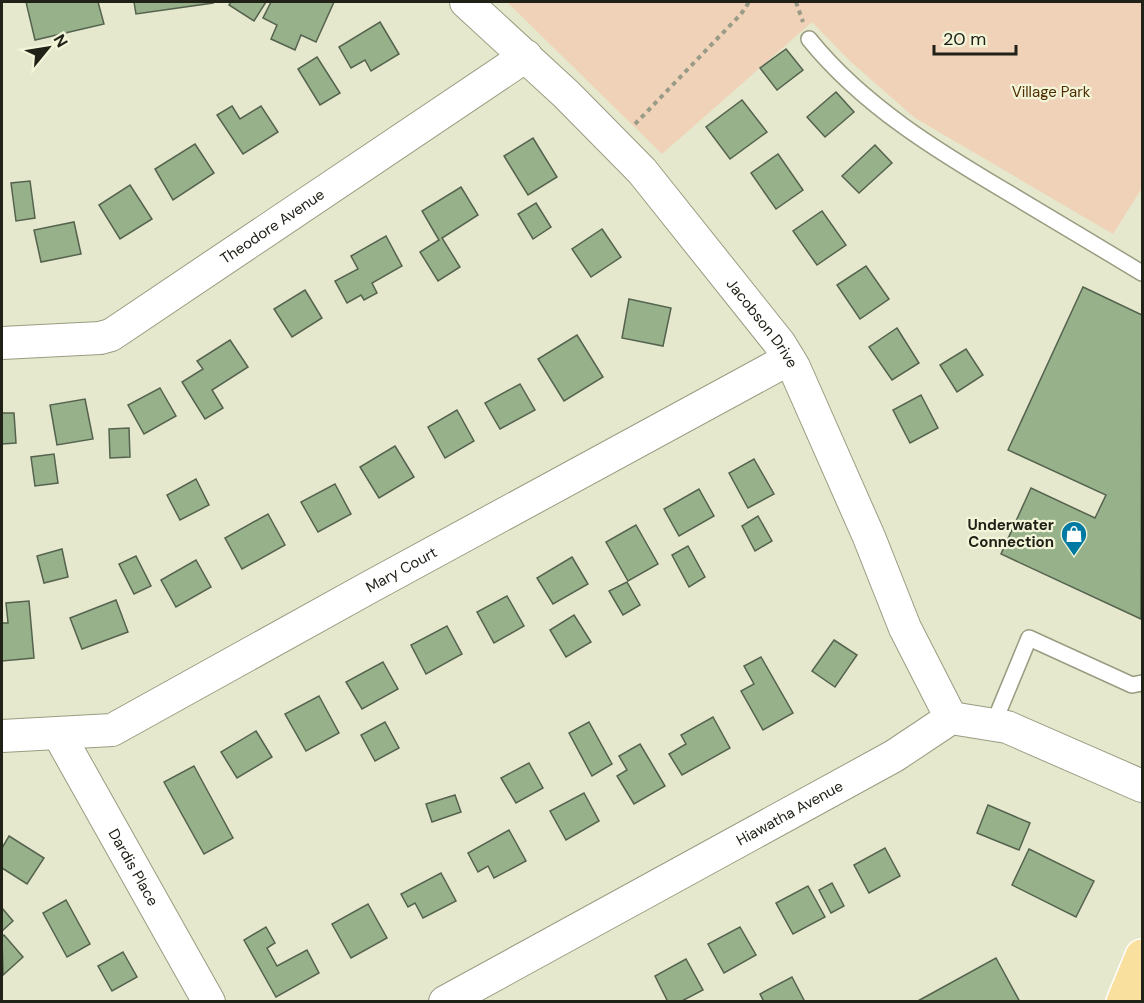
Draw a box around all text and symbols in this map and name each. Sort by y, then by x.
north arrow [18,18,78,78]
scale bar [934,18,1016,56]
text: 20 m [943,27,986,51]
text: N [49,30,73,51]
park label: Village Park [1012,82,1091,102]
street label: Theodore Avenue [216,184,328,269]
street label: Jacobson Drive [722,274,802,372]
place label: Underwater Connection [967,515,1054,552]
shop icon: Underwater Connection [1059,519,1089,557]
street label: Mary Court [362,542,441,597]
street label: Hiawatha Avenue [733,776,847,850]
street label: Dardis Place [104,825,163,910]

